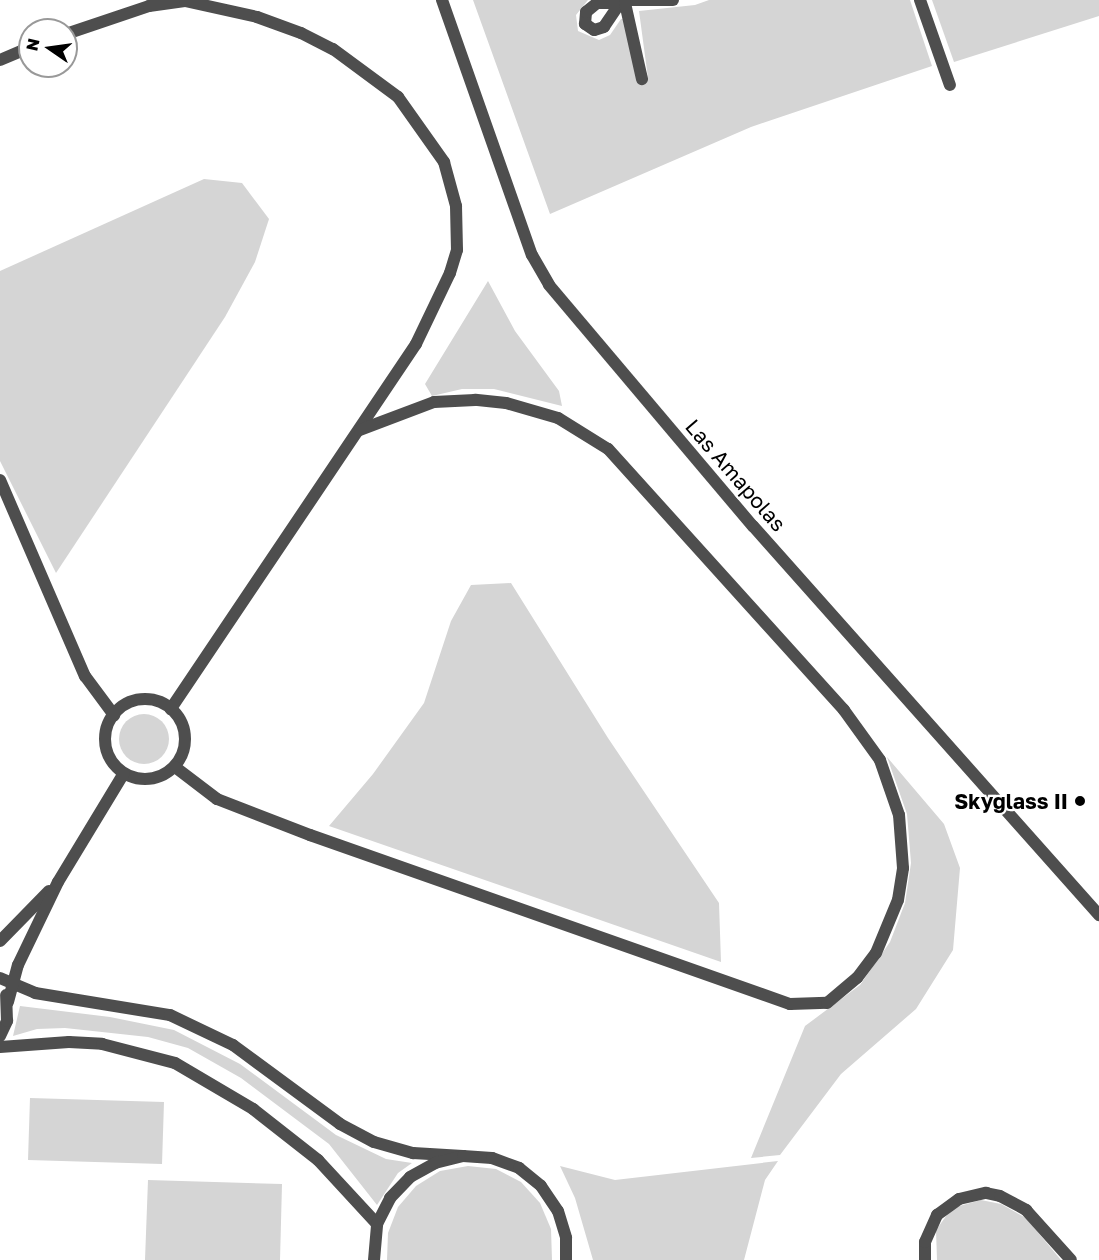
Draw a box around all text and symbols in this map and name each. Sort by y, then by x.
north arrow [18,18,78,78]
text: N [21,36,44,53]
street label: Las Amapolas [681,414,791,536]
place label: Skyglass II [954,788,1068,814]
marker: Skyglass II [1073,794,1087,808]

